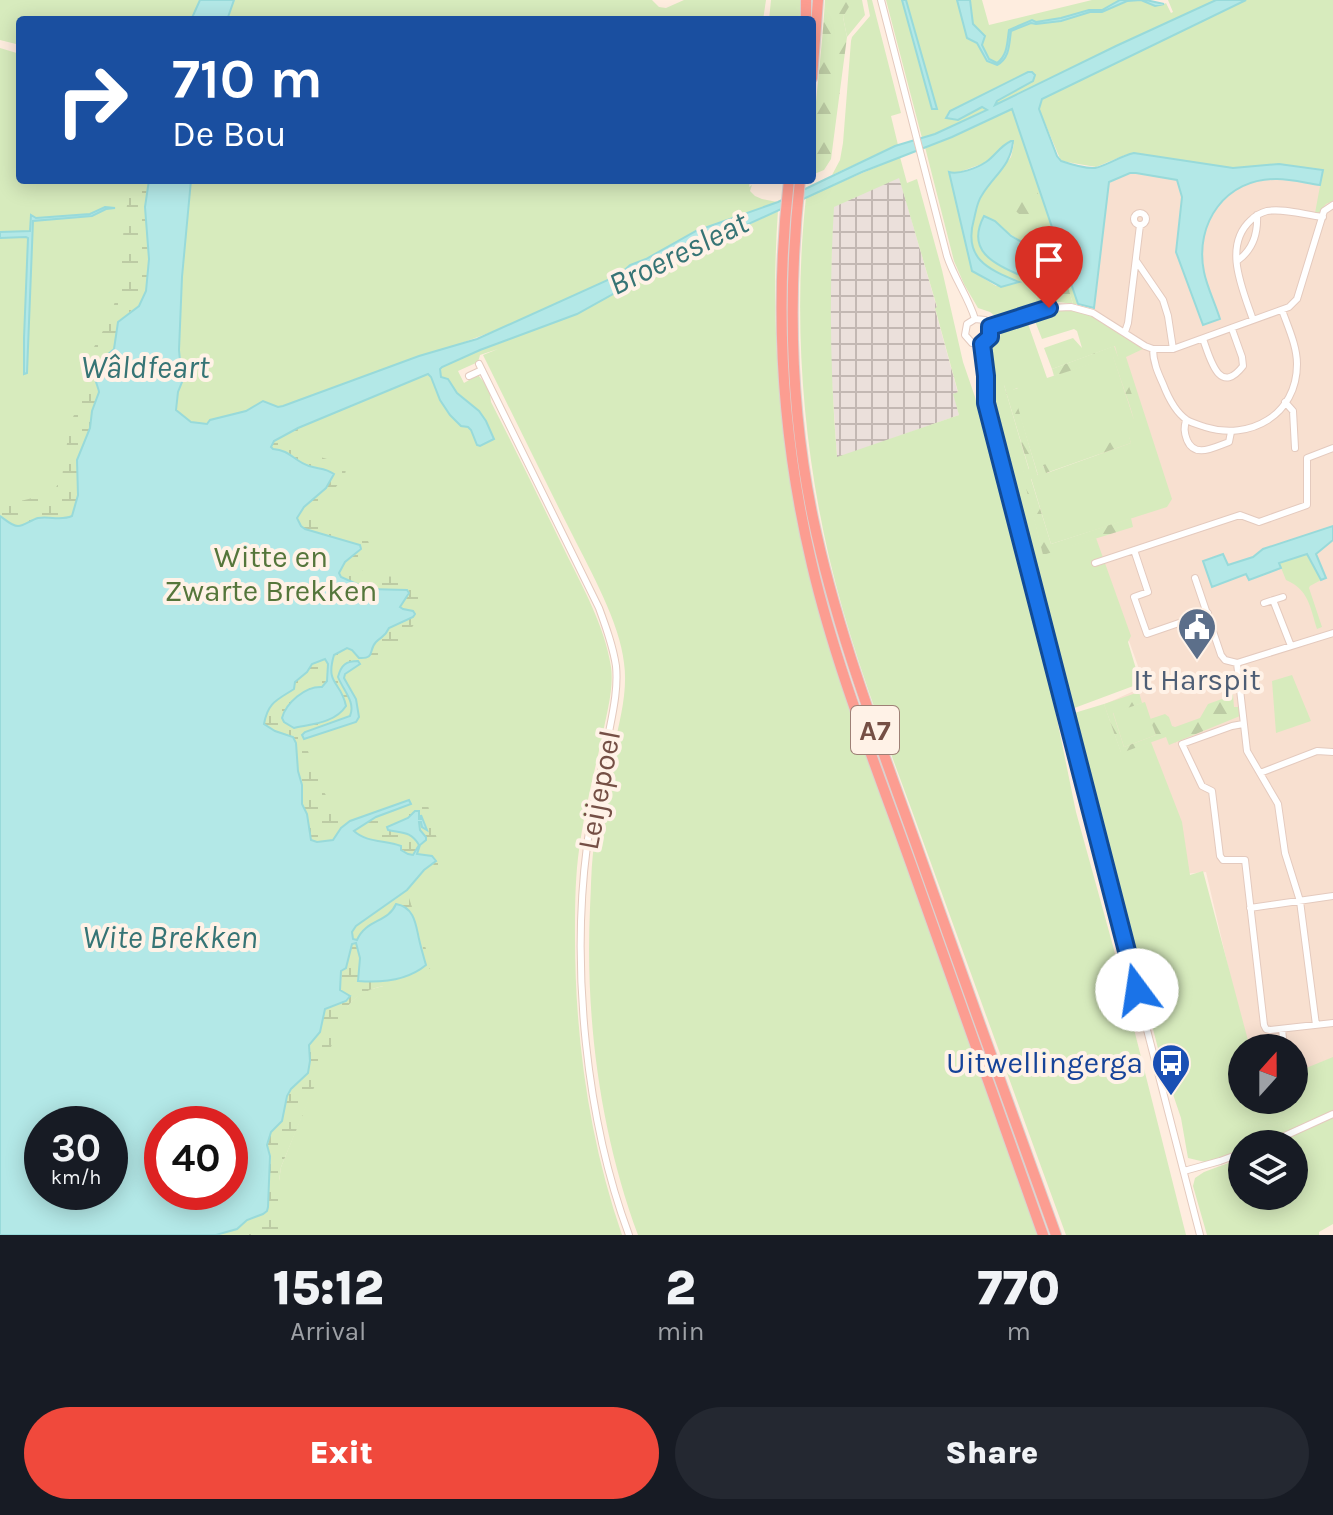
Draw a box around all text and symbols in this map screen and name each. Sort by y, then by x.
text: 710 m [172,46,323,111]
icon: right [40,48,144,152]
text: De Bou [172,113,287,155]
water label: Broeresleat [603,203,755,303]
pin [1015,226,1083,308]
icon: arrive [1027,238,1071,282]
water label: Wâldfeart [81,349,211,386]
park label: Witte en Zwarte Brekken [165,539,377,609]
public building icon: It Harspit [1176,606,1218,661]
place label: It Harspit [1133,662,1261,698]
road number: A7 [851,706,899,754]
street label: Leijepoel [570,727,628,853]
water label: Wite Brekken [82,919,258,956]
position arrow [1095,948,1179,1032]
north arrow [1228,1034,1308,1114]
map controls [1228,1034,1308,1210]
bus stop icon: Uitwellingerga [1150,1042,1192,1097]
place label: Uitwellingerga [946,1045,1143,1081]
speed limit sign: 40 [144,1106,248,1210]
text: 30 [51,1124,101,1171]
button: layers [1228,1130,1308,1210]
text: km/h [51,1166,101,1189]
text: 15:12 [273,1260,384,1316]
text: 2 [665,1260,696,1316]
text: 770 [977,1260,1060,1316]
text: Arrival [290,1316,366,1347]
text: min [657,1316,704,1347]
text: m [1007,1316,1031,1347]
button: Exit [24,1407,659,1499]
button: Share [675,1407,1309,1499]

